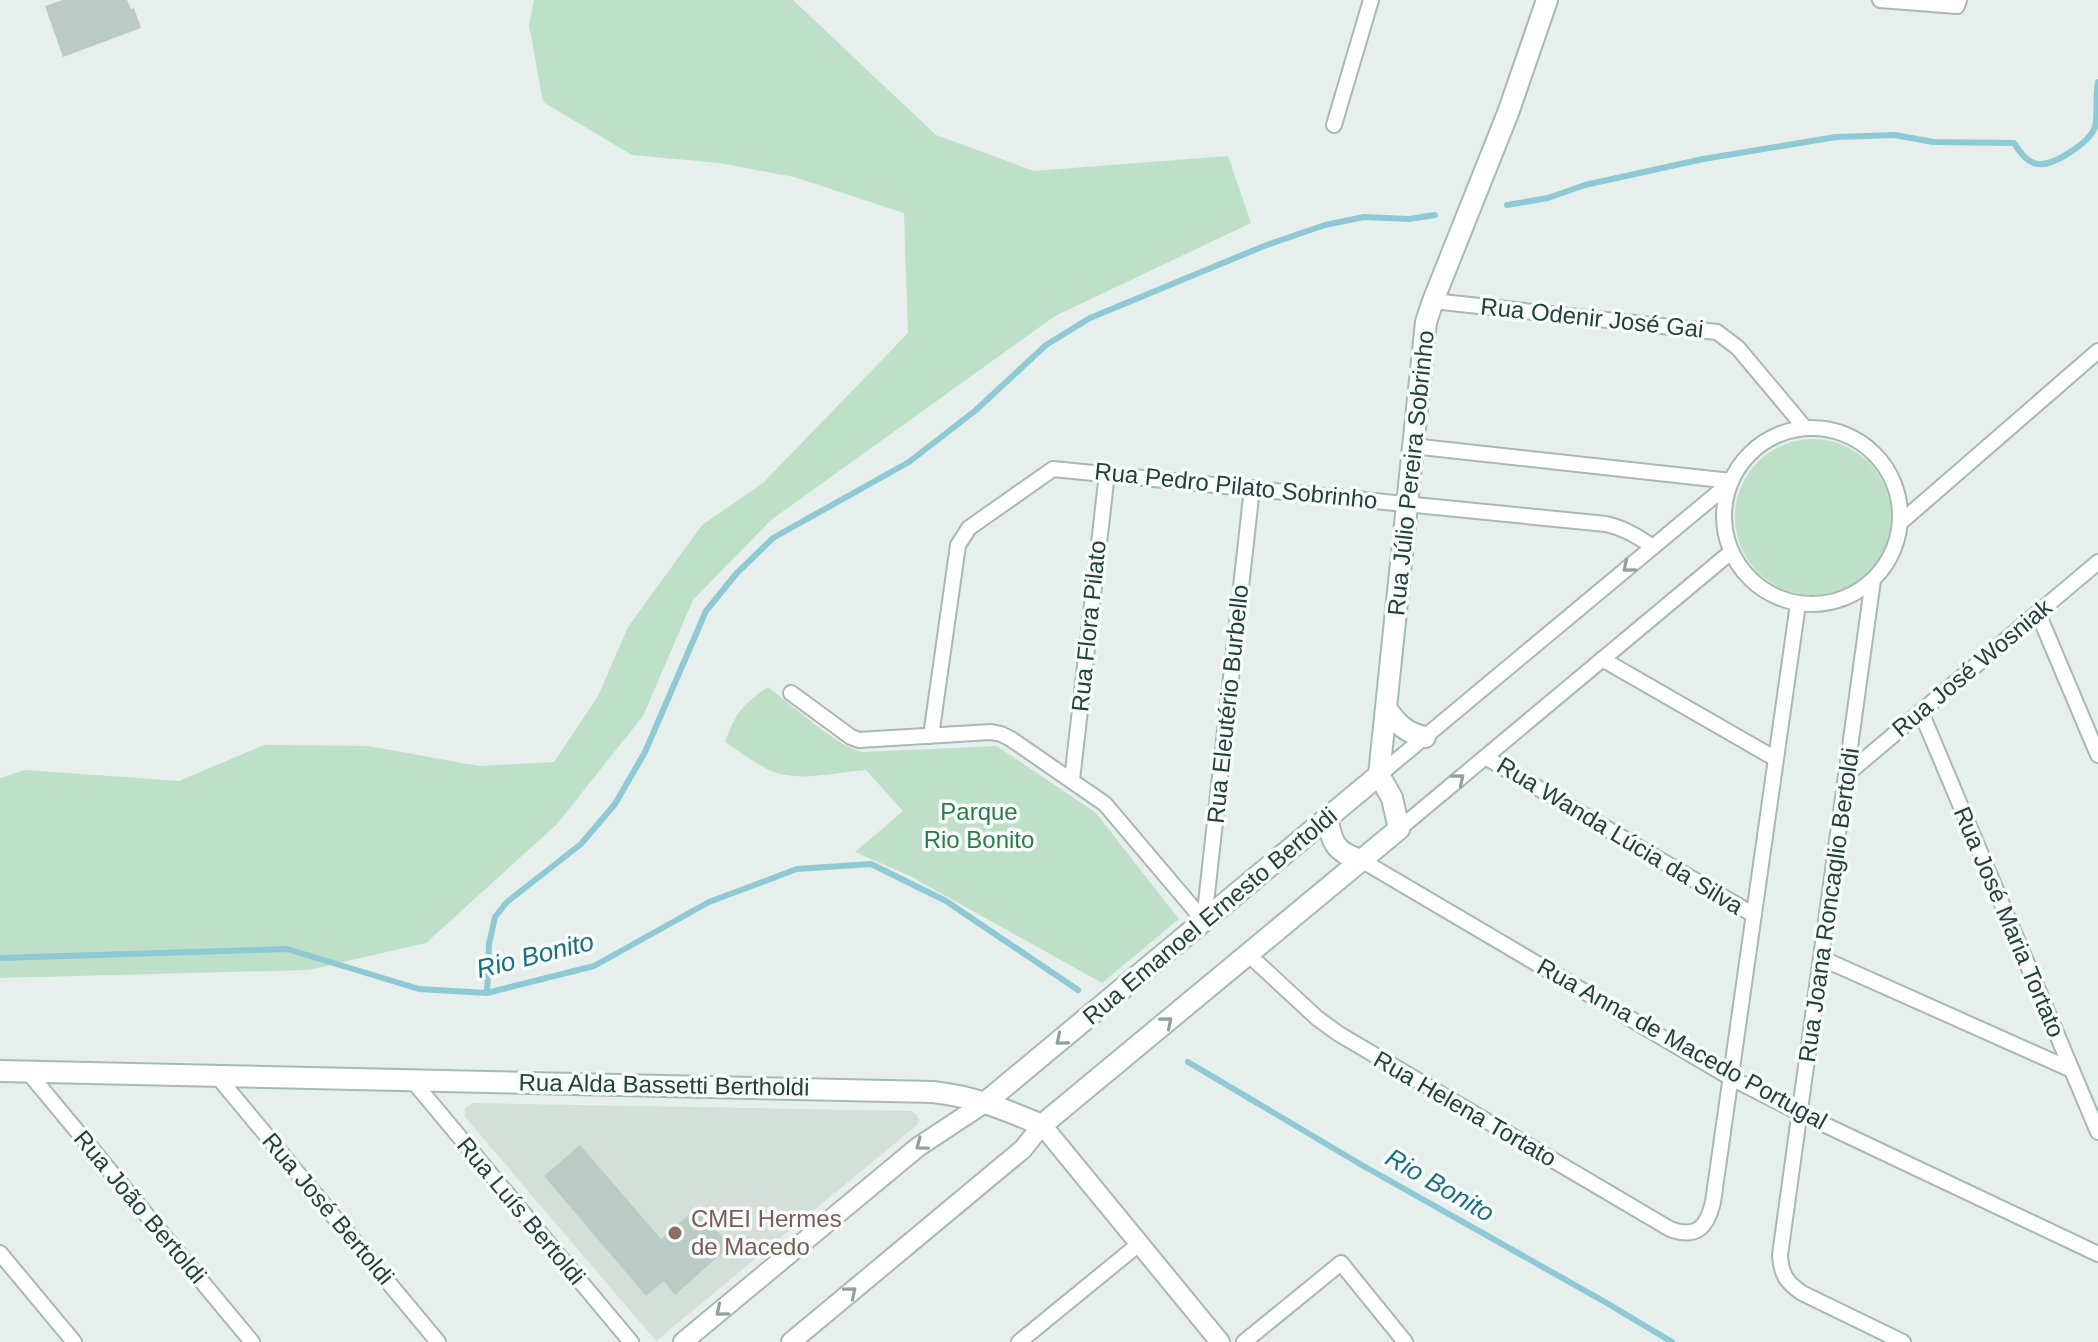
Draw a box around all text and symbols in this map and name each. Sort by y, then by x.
street label: Rua Odenir José Gai [1479,292,1705,343]
street label: Rua Júlio Pereira Sobrinho [1382,329,1439,617]
street label: Rua Pedro Pilato Sobrinho [1093,457,1379,514]
street label: Rua Flora Pilato [1066,539,1111,713]
one-way arrow [1623,557,1637,572]
street label: Rua Eleutério Burbello [1202,583,1253,825]
street label: Rua José Wosniak [1887,592,2058,742]
street label: Rua Joana Roncaglio Bertoldi [1793,746,1864,1064]
street label: Rua Wanda Lúcia da Silva [1492,751,1749,920]
one-way arrow [1450,774,1464,789]
park label: Parque Rio Bonito [924,798,1034,853]
street label: Rua Emanoel Ernesto Bertoldi [1077,802,1342,1030]
street label: Rua José Maria Tortato [1949,803,2070,1041]
water label: Rio Bonito [473,926,597,984]
street label: Rua Anna de Macedo Portugal [1533,953,1832,1135]
one-way arrow [1158,1017,1172,1032]
one-way arrow [1055,1030,1070,1045]
street label: Rua Helena Tortato [1369,1045,1561,1172]
street label: Rua Alda Bassetti Bertholdi [518,1068,810,1101]
street label: Rua João Bertoldi [69,1125,212,1288]
street label: Rua José Bertoldi [257,1127,400,1290]
street label: Rua Luís Bertoldi [452,1131,591,1290]
one-way arrow [915,1135,930,1149]
water label: Rio Bonito [1381,1142,1499,1228]
place label: CMEI Hermes de Macedo [691,1205,842,1260]
marker: CMEI Hermes de Macedo [666,1224,684,1242]
one-way arrow [842,1287,857,1302]
one-way arrow [716,1301,730,1316]

